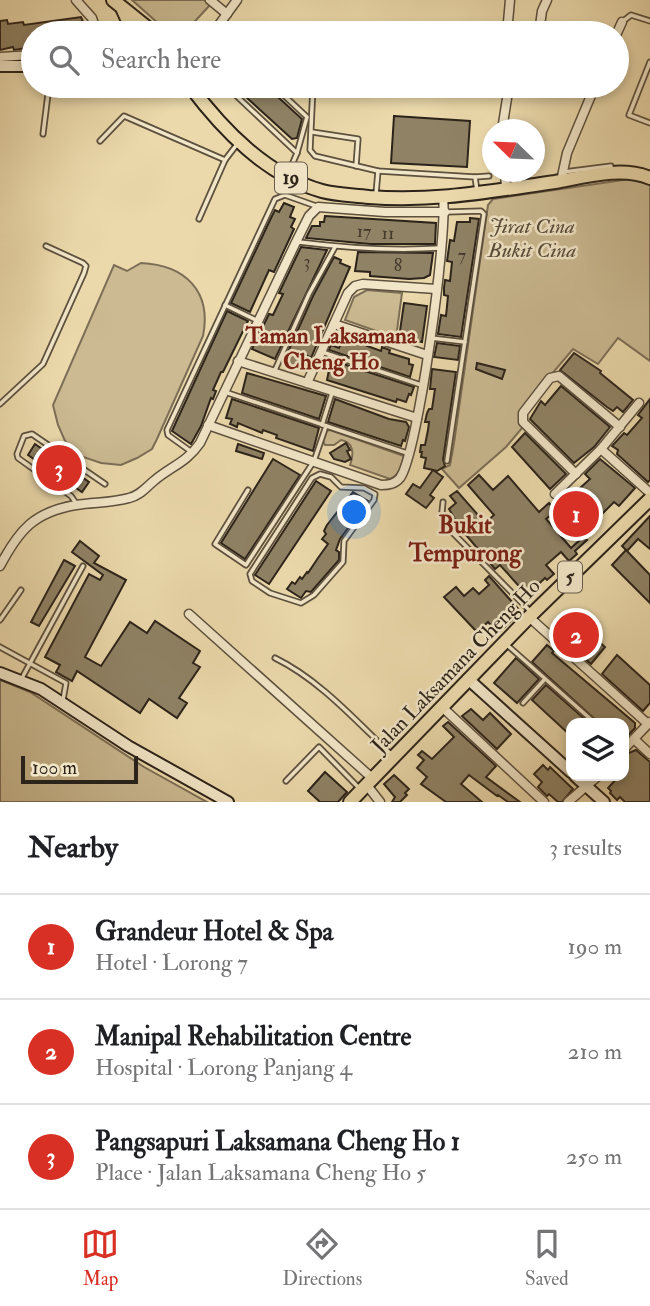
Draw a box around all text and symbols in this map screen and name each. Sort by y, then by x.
search box [21,21,629,98]
icon: search [45,41,83,79]
text: Search here [101,44,221,76]
north arrow [482,119,545,182]
road number: 19 [275,162,307,194]
park label: Jirat Cina Bukit Cina [487,213,576,264]
house number: 17 [357,220,371,243]
house number: 11 [382,222,394,245]
house number: 7 [458,244,466,267]
house number: 3 [304,250,310,273]
house number: 8 [394,254,402,277]
district label: Taman Laksamana Cheng Ho [245,321,418,377]
pin: 3 [36,442,82,494]
pin: 1 [553,488,599,540]
your location [337,495,371,529]
district label: Bukit Tempurong [408,510,522,569]
road number: 5 [558,562,582,592]
street label: Jalan Laksamana Cheng Ho [365,573,546,760]
pin: 2 [553,609,599,661]
map controls [566,718,629,781]
button: layers [566,718,629,781]
scale bar [21,753,138,785]
text: 100 m [32,756,77,780]
text: Nearby [28,829,118,866]
text: 3 results [549,833,622,862]
text: Grandeur Hotel & Spa [95,916,333,948]
text: 1 [47,932,55,961]
text: 190 m [568,932,622,961]
text: Hotel · Lorong 7 [95,948,248,977]
text: Manipal Rehabilitation Centre [95,1021,411,1053]
text: 2 [45,1037,57,1066]
text: 210 m [568,1037,622,1066]
text: Hospital · Lorong Panjang 4 [95,1053,352,1082]
text: Pangsapuri Laksamana Cheng Ho 1 [95,1126,460,1158]
text: 3 [47,1142,55,1171]
text: 250 m [566,1142,622,1171]
text: Place · Jalan Laksamana Cheng Ho 5 [95,1158,426,1187]
tab: Map [81,1225,119,1291]
tab: Directions [282,1225,362,1291]
tab: Saved [525,1225,569,1291]

